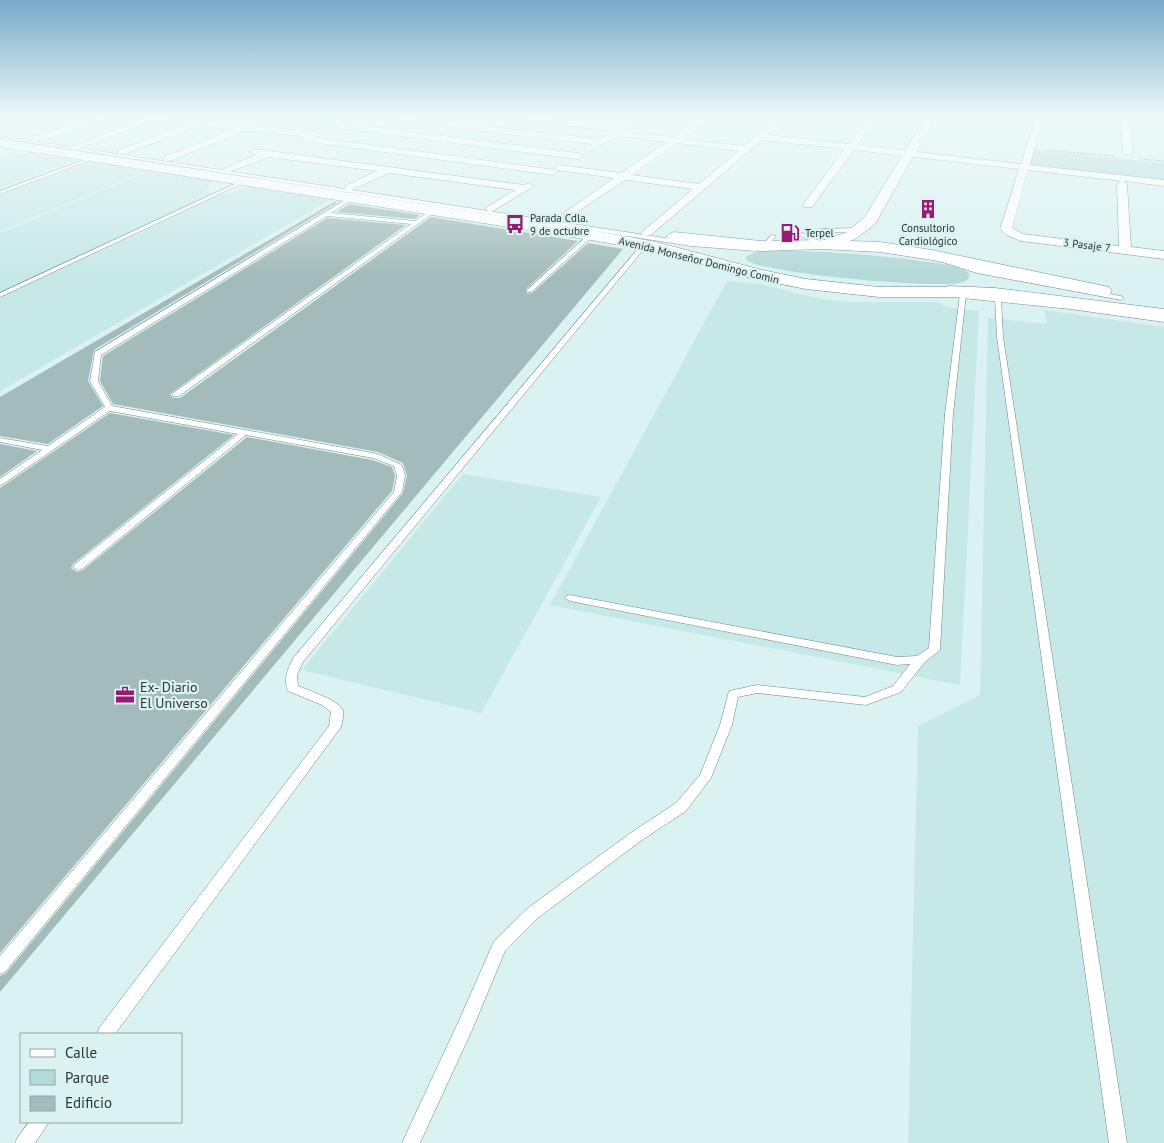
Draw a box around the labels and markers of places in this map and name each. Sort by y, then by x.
building icon: Consultorio Cardiológico [917,198,939,220]
place label: Parada Cdla. 9 de octubre [530,211,590,238]
bus stop icon: Parada Cdla. 9 de octubre [504,213,526,235]
place label: Consultorio Cardiológico [899,221,957,248]
fuel station icon: Terpel [779,222,801,244]
place label: Terpel [805,226,835,240]
place label: Ex- Diario El Universo [140,678,208,712]
office icon: Ex- Diario El Universo [114,684,136,706]

